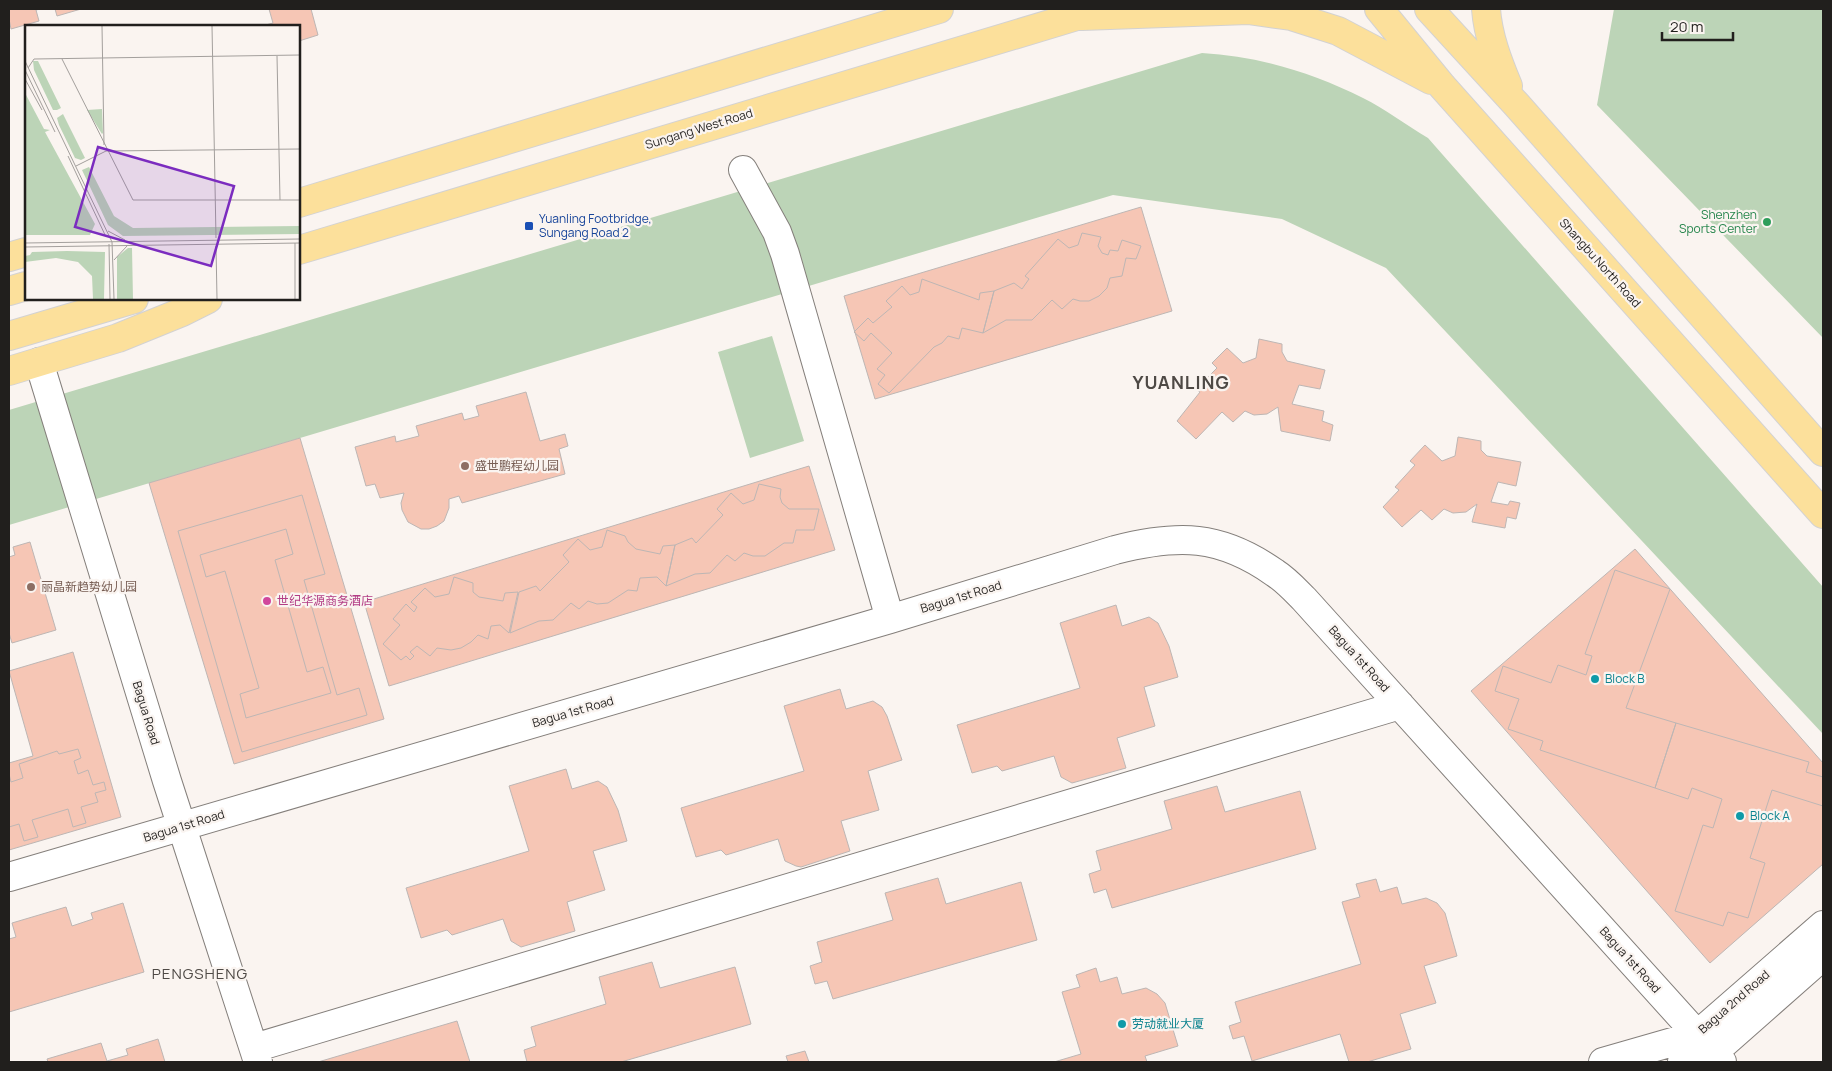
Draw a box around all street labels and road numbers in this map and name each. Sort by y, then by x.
street label: Sungang West Road [643,104,755,153]
street label: Shangbu North Road [1556,214,1645,311]
street label: Bagua 1st Road [918,576,1003,617]
street label: Bagua 1st Road [1325,622,1394,696]
street label: Bagua Road [129,679,164,747]
street label: Bagua 1st Road [530,692,616,731]
street label: Bagua 1st Road [141,805,226,846]
street label: Bagua 1st Road [1596,923,1665,997]
street label: Bagua 2nd Road [1694,966,1773,1037]

